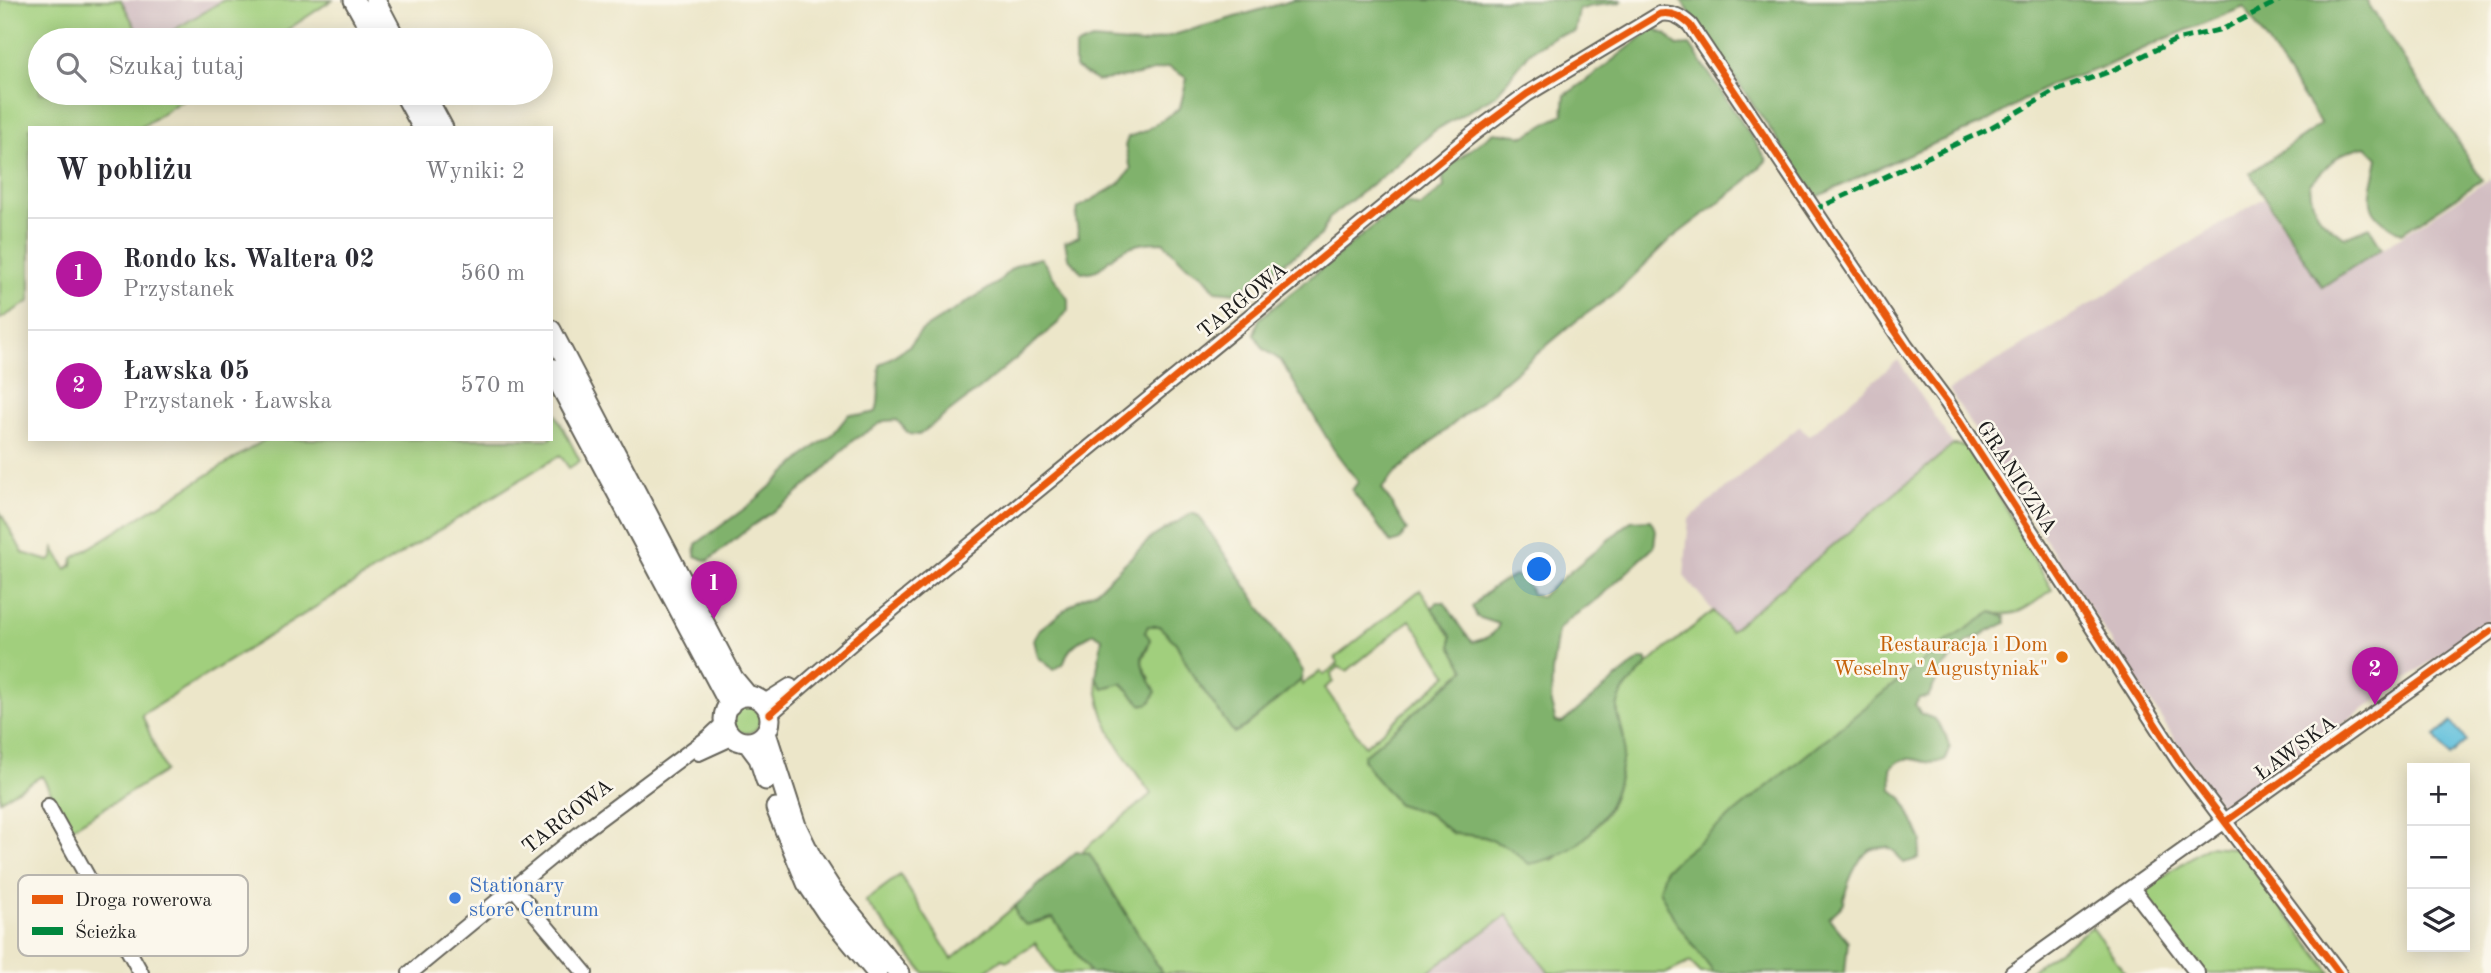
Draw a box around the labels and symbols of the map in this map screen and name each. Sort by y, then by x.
street label: TARGOWA [1194,259,1292,343]
street label: GRANICZNA [1972,418,2060,538]
your location [1522,552,1556,586]
pin: 1 [691,561,737,619]
place label: Restauracja i Dom Weselny "Augustyniak" [1833,635,2048,680]
pin: 2 [2352,647,2398,705]
marker: Restauracja i Dom Weselny "Augustyniak" [2054,649,2070,665]
street label: ŁAWSKA [2252,713,2340,785]
street label: TARGOWA [519,775,617,859]
legend [18,875,248,956]
place label: Stationary store Centrum [469,876,599,921]
marker: Stationary store Centrum [447,890,463,906]
text: Droga rowerowa [75,892,213,911]
text: Ścieżka [75,919,137,943]

